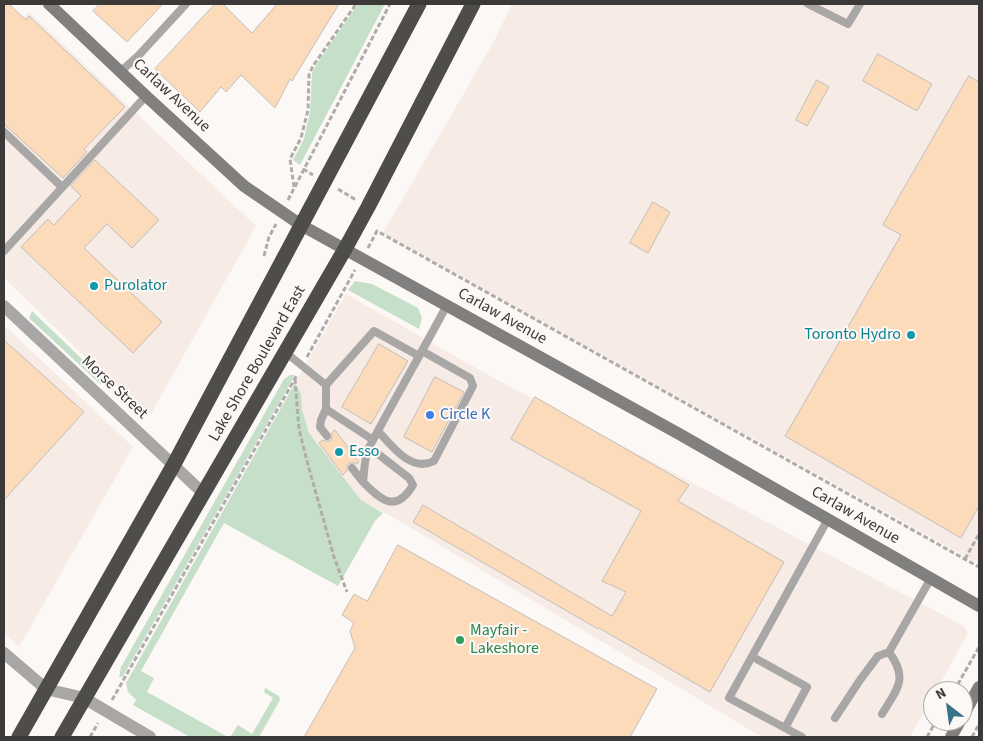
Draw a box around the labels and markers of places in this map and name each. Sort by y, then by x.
place label: Purolator [104,276,167,296]
marker: Purolator [88,280,100,292]
place label: Toronto Hydro [804,325,901,345]
marker: Toronto Hydro [905,329,917,341]
place label: Circle K [440,405,490,425]
marker: Circle K [424,409,436,421]
place label: Esso [349,442,380,462]
marker: Esso [333,446,345,458]
place label: Mayfair - Lakeshore [470,621,539,659]
marker: Mayfair - Lakeshore [454,634,466,646]

